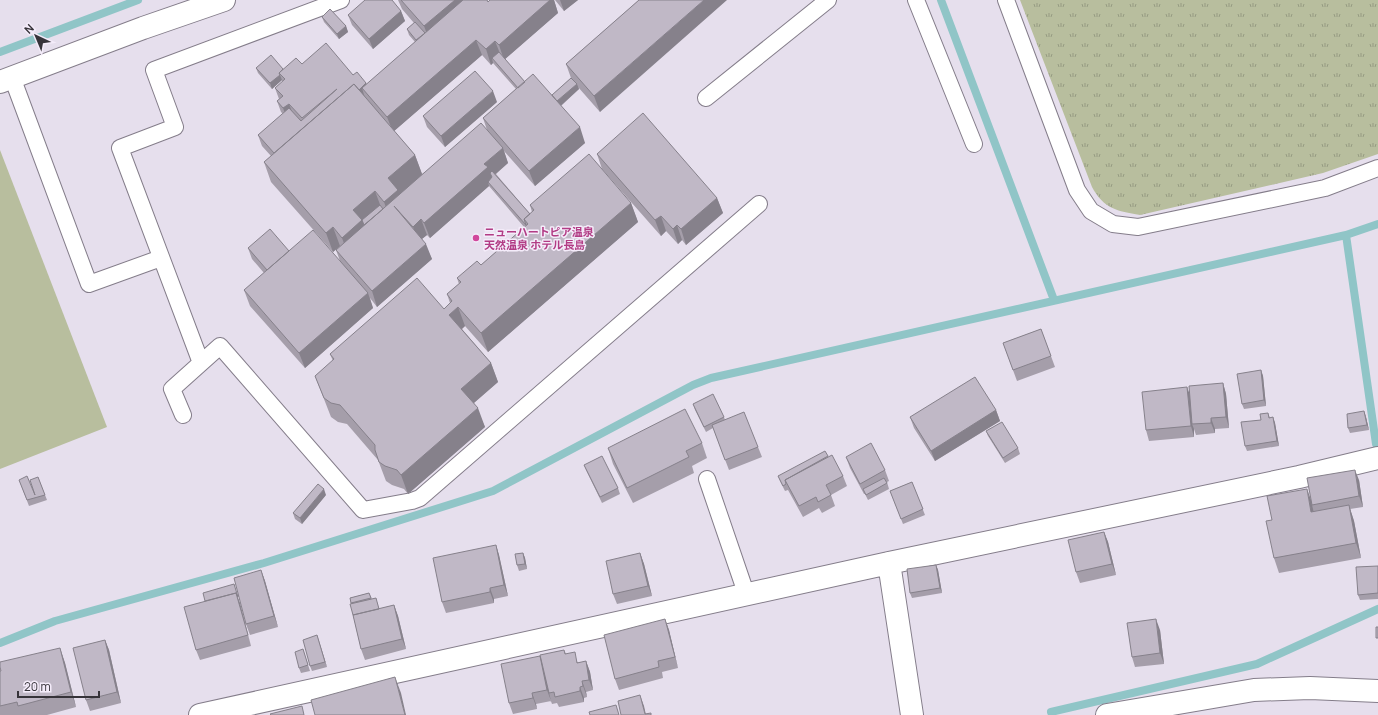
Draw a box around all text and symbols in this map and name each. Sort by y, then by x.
north arrow [16,16,56,56]
text: N [21,20,37,37]
place label: ニューハートピア温泉 天然温泉 ホテル長島 [484,224,594,252]
marker: ニューハートピア温泉 天然温泉 ホテル長島 [471,233,481,243]
scale bar [18,673,99,699]
text: 20 m [24,678,51,695]

